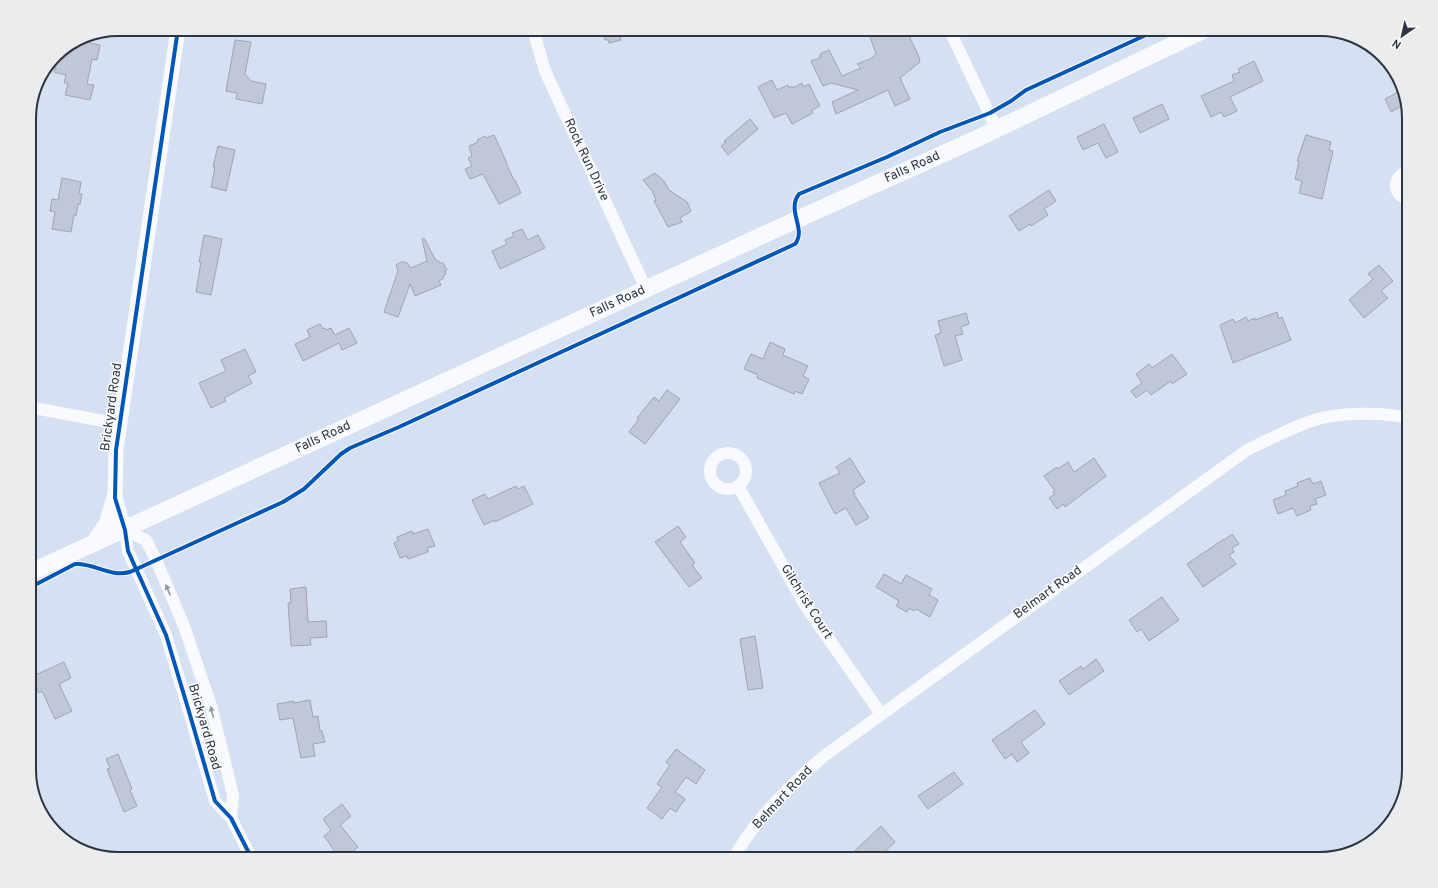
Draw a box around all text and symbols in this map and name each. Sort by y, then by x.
north arrow [1382,16,1422,56]
text: N [1390,35,1404,51]
street label: Rock Run Drive [560,116,612,204]
street label: Falls Road [882,148,943,187]
street label: Falls Road [587,282,648,322]
street label: Brickyard Road [98,362,126,452]
street label: Falls Road [293,418,354,457]
street label: Gilchrist Court [777,562,835,642]
street label: Belmart Road [1011,563,1085,623]
one-way arrow [165,583,171,595]
street label: Brickyard Road [184,682,224,772]
one-way arrow [209,706,215,718]
street label: Belmart Road [750,763,816,833]

